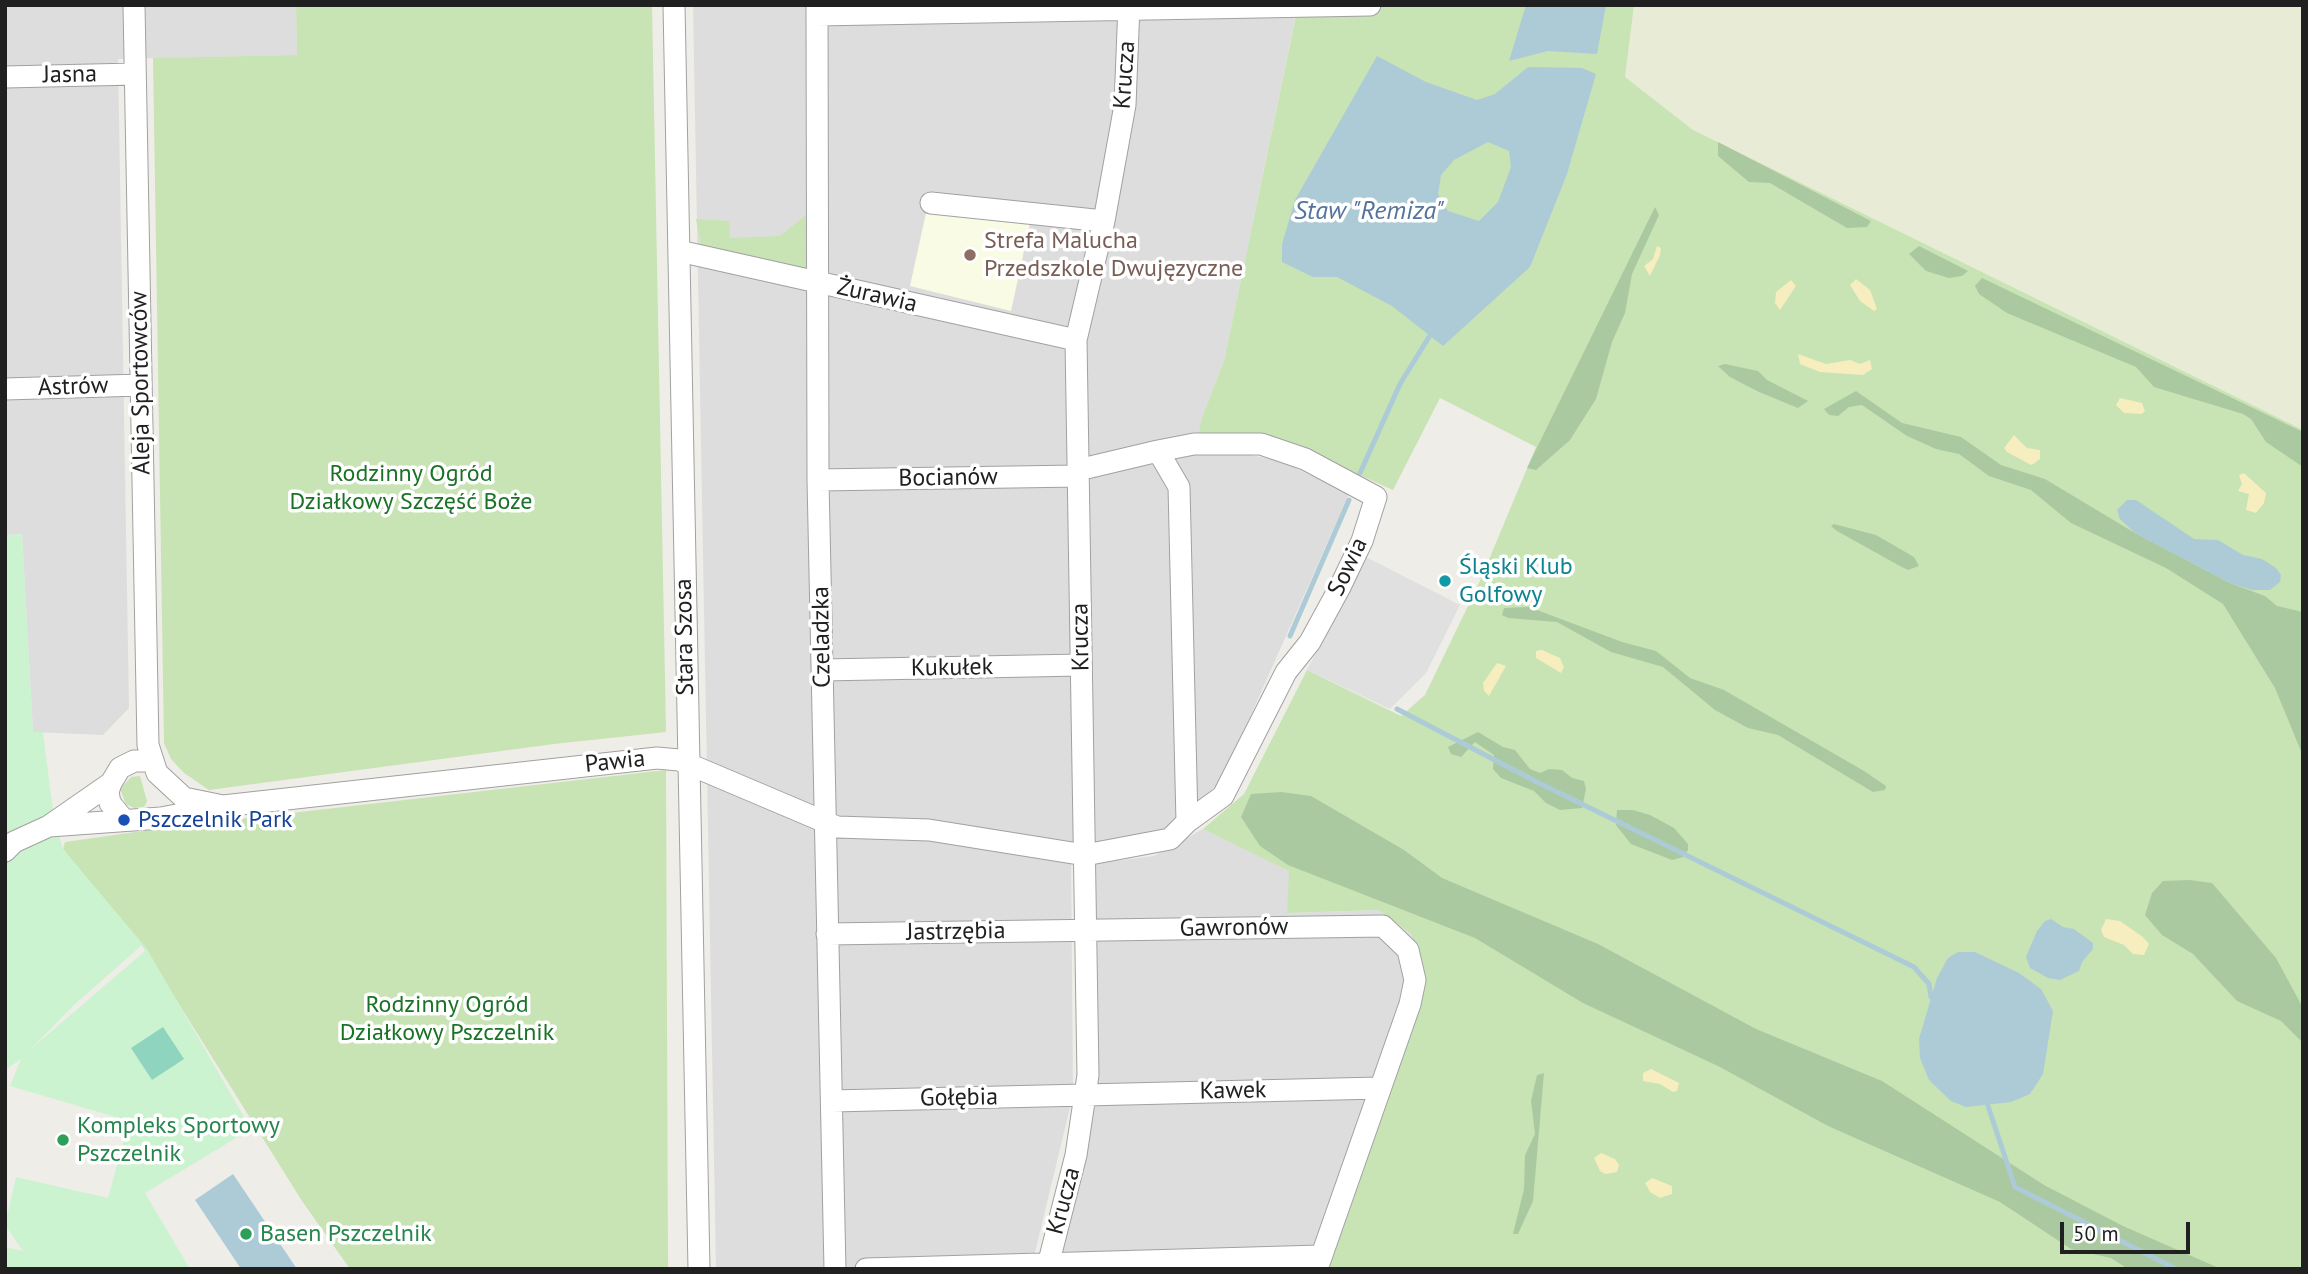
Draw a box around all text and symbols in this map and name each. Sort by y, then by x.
street label: Krucza [1108,40,1142,110]
street label: Jasna [43,60,97,90]
water label: Staw "Remiza" [1294,196,1444,228]
place label: Strefa Malucha Przedszkole Dwujęzyczne [984,227,1243,283]
marker: Strefa Malucha Przedszkole Dwujęzyczne [962,247,978,263]
street label: Żurawia [834,273,920,319]
street label: Aleja Sportowców [125,291,157,475]
street label: Astrów [37,371,109,403]
park label: Rodzinny Ogród Działkowy Szczęść Boże [290,460,532,516]
street label: Bocianów [898,463,998,493]
street label: Sowia [1322,533,1374,601]
place label: Śląski Klub Golfowy [1459,553,1573,609]
marker: Śląski Klub Golfowy [1437,573,1453,589]
street label: Stara Szosa [670,578,700,696]
street label: Czeladzka [807,586,837,688]
street label: Krucza [1066,603,1096,671]
street label: Kukułek [911,653,993,683]
street label: Pawia [583,745,647,779]
place label: Pszczelnik Park [138,806,293,834]
marker: Pszczelnik Park [116,812,132,828]
street label: Gawronów [1179,913,1289,943]
street label: Jastrzębia [906,917,1006,947]
park label: Rodzinny Ogród Działkowy Pszczelnik [340,991,554,1047]
street label: Kawek [1199,1076,1267,1106]
street label: Gołębia [920,1083,998,1113]
place label: Kompleks Sportowy Pszczelnik [77,1112,280,1168]
marker: Kompleks Sportowy Pszczelnik [55,1132,71,1148]
street label: Krucza [1041,1164,1087,1238]
scale bar [2063,1208,2192,1252]
place label: Basen Pszczelnik [260,1220,432,1248]
text: 50 m [2073,1220,2119,1247]
marker: Basen Pszczelnik [238,1226,254,1242]

